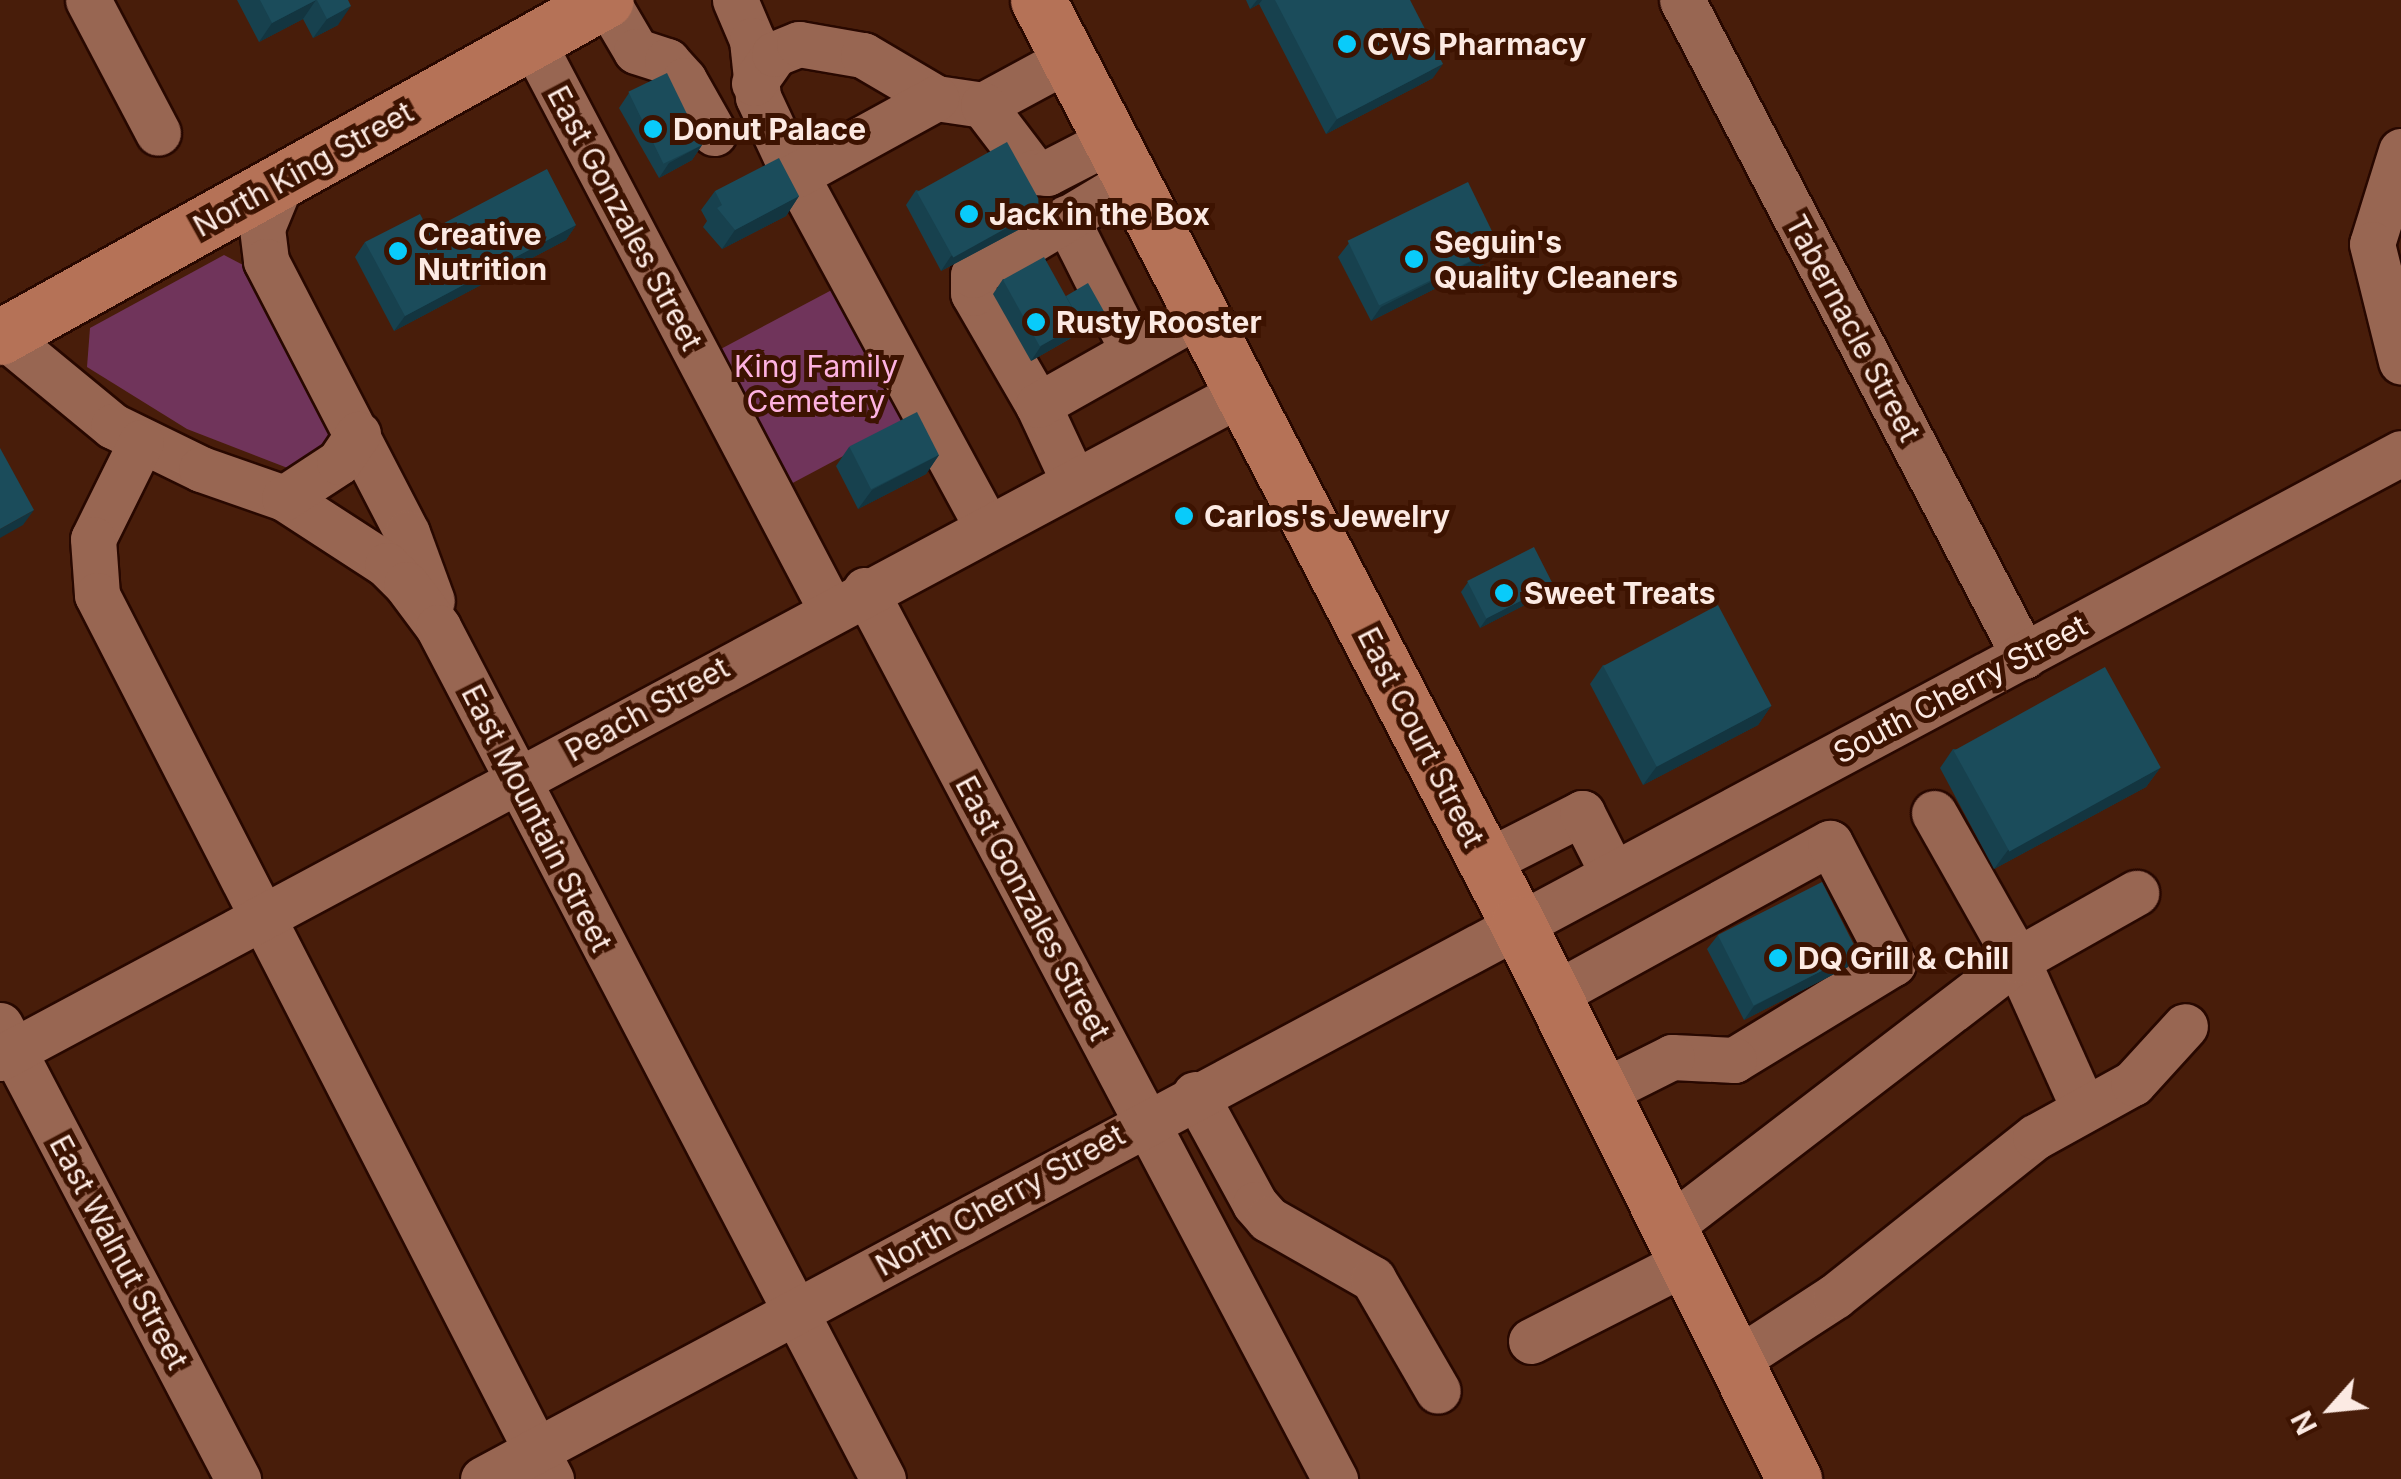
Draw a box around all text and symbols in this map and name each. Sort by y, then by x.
place label: CVS Pharmacy [1367,26,1586,62]
marker: CVS Pharmacy [1336,33,1358,55]
street label: East Gonzales Street [540,80,710,356]
street label: North King Street [187,94,419,244]
place label: Donut Palace [673,111,866,147]
marker: Donut Palace [642,118,664,140]
place label: Jack in the Box [989,196,1210,232]
marker: Jack in the Box [958,203,980,225]
street label: Tabernacle Street [1778,209,1928,447]
place label: Creative Nutrition [418,216,547,286]
place label: Seguin's Quality Cleaners [1434,224,1678,294]
marker: Creative Nutrition [387,240,409,262]
marker: Seguin's Quality Cleaners [1403,248,1425,270]
place label: Rusty Rooster [1056,304,1262,340]
marker: Rusty Rooster [1025,311,1047,333]
park label: King Family Cemetery [734,348,898,418]
place label: Carlos's Jewelry [1204,498,1450,534]
marker: Carlos's Jewelry [1173,505,1195,527]
place label: Sweet Treats [1524,575,1716,611]
marker: Sweet Treats [1493,582,1515,604]
street label: South Cherry Street [1827,607,2093,771]
street label: East Court Street [1350,621,1492,853]
street label: Peach Street [559,649,735,769]
street label: East Mountain Street [454,679,620,957]
street label: East Gonzales Street [948,770,1118,1046]
place label: DQ Grill & Chill [1798,940,2009,976]
marker: DQ Grill & Chill [1767,947,1789,969]
street label: North Cherry Street [869,1117,1131,1283]
street label: East Walnut Street [42,1129,196,1375]
north arrow [2281,1359,2381,1459]
text: N [2284,1405,2324,1440]

